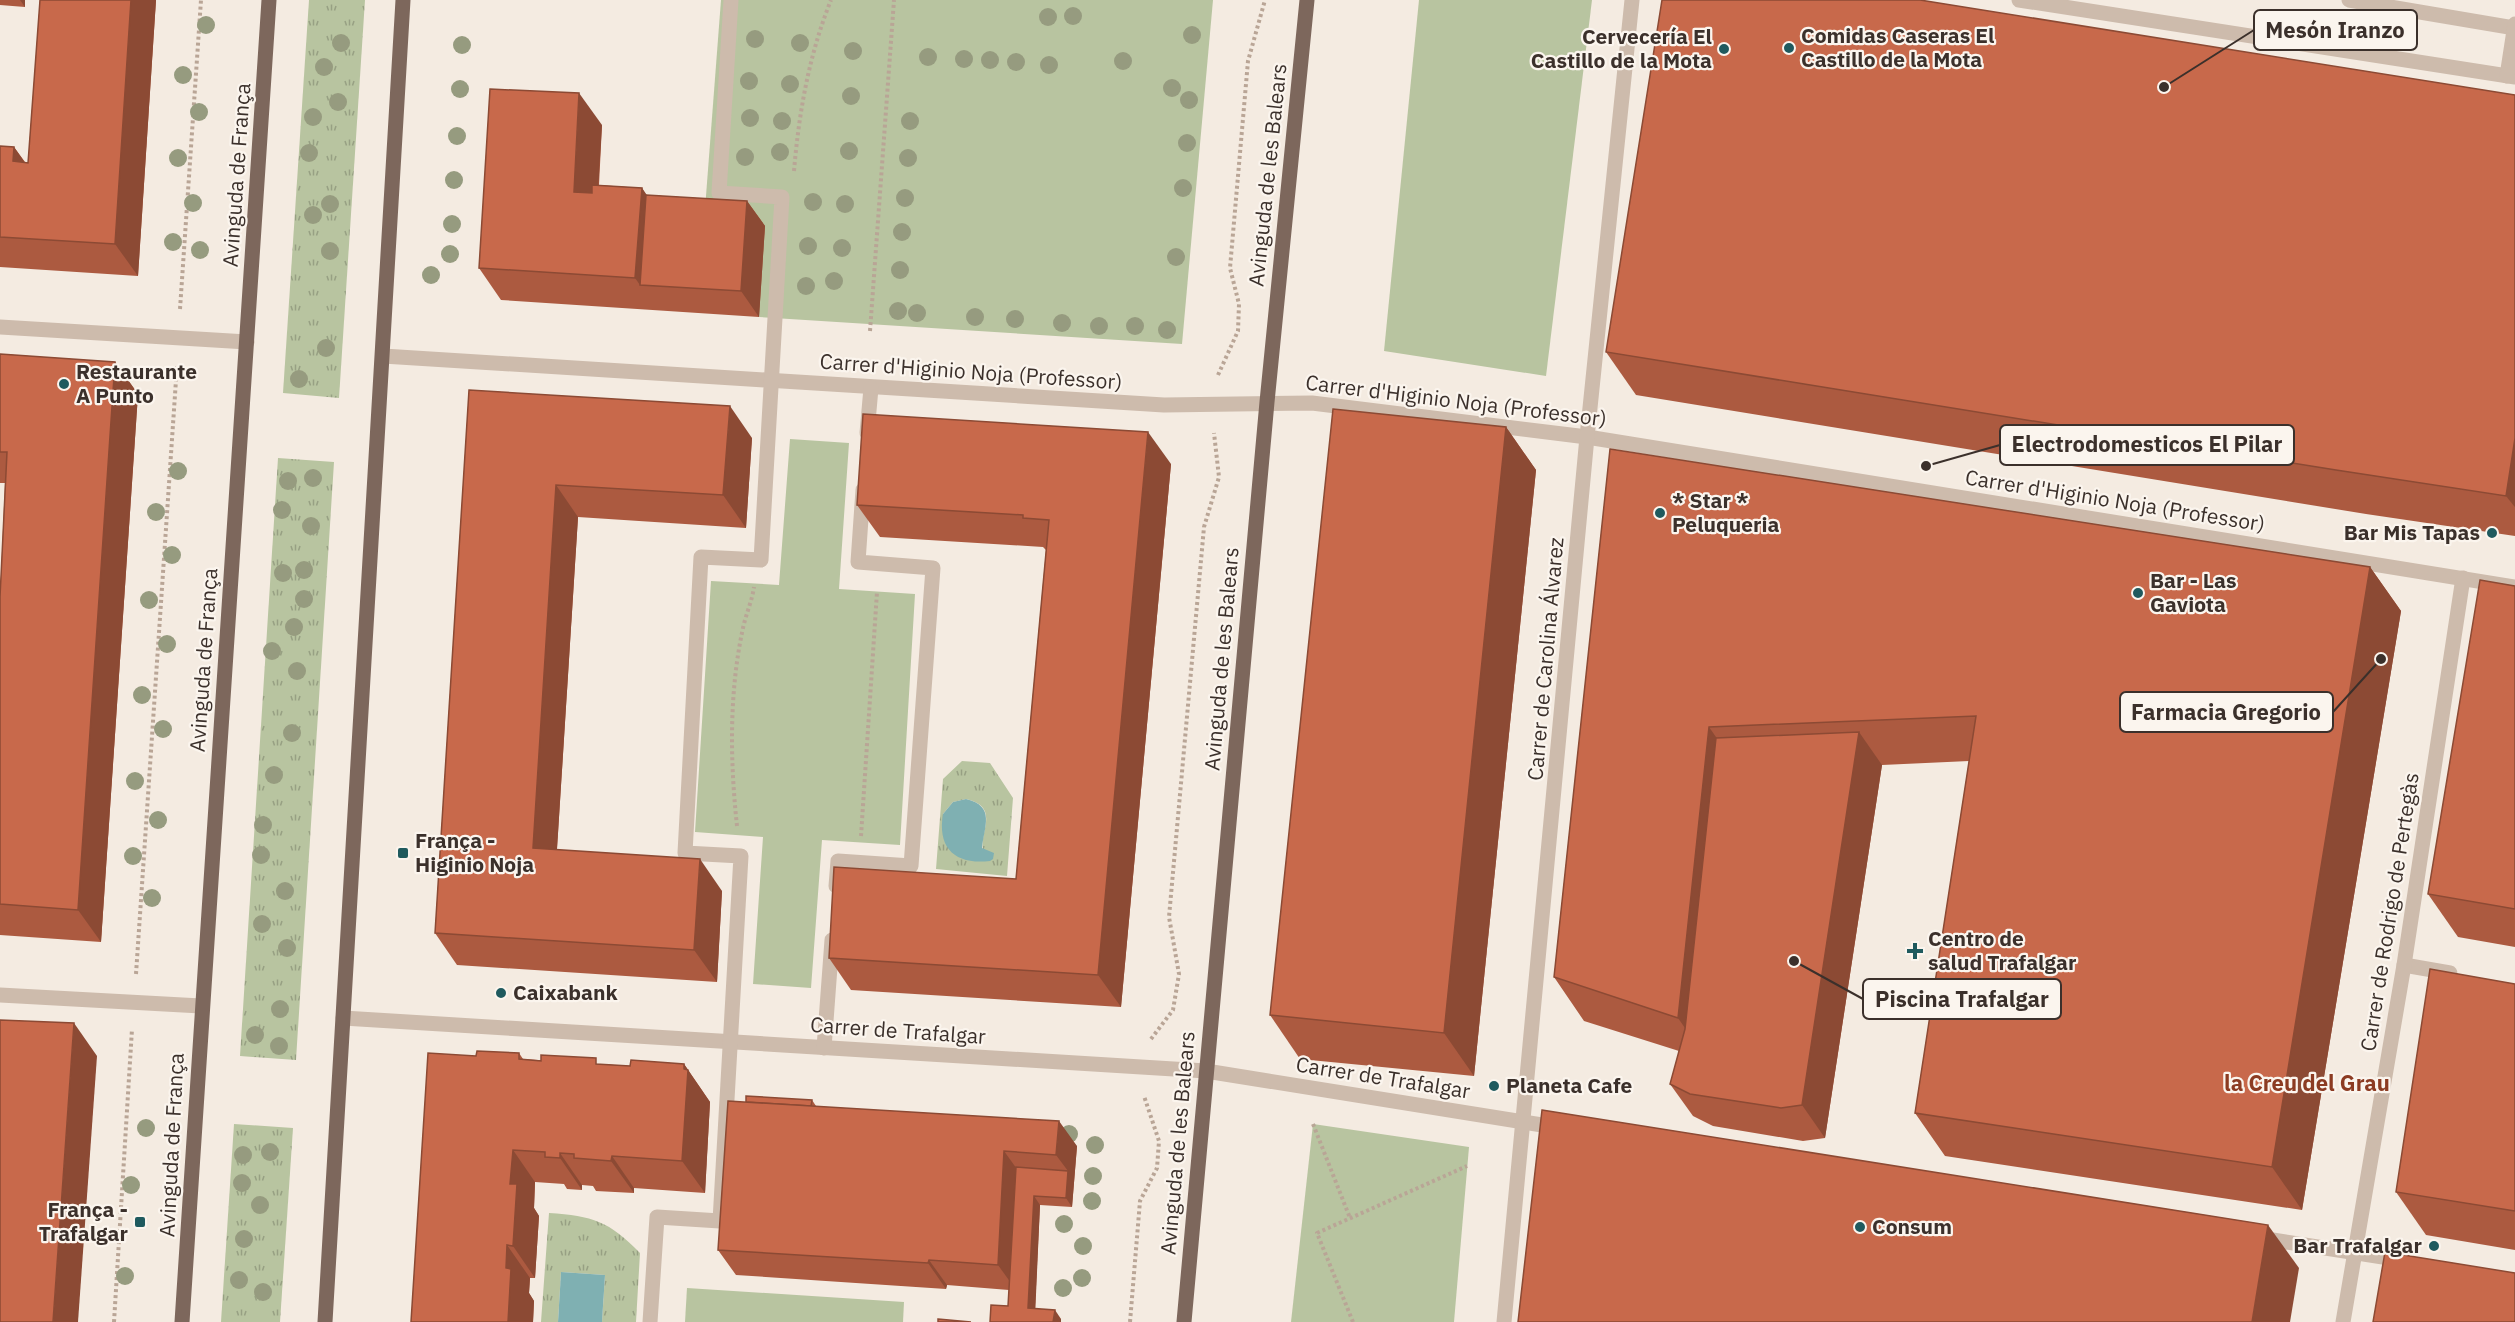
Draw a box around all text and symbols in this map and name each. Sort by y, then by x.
callout: Mesón Iranzo [2254,10,2417,50]
text: Mesón Iranzo [2265,15,2405,44]
place label: Comidas Caseras El Castillo de la Mota [1801,21,1994,73]
place label: Cervecería El Castillo de la Mota [1531,22,1712,74]
marker: Comidas Caseras El Castillo de la Mota [1782,41,1796,55]
marker: Cervecería El Castillo de la Mota [1717,42,1731,56]
street label: Avinguda de les Balears [1241,62,1293,288]
street label: Avinguda de França [216,82,256,268]
street label: Carrer d'Higinio Noja (Professor) [819,346,1123,396]
place label: Restaurante A Punto [76,357,197,409]
street label: Carrer d'Higinio Noja (Professor) [1304,368,1608,432]
marker: Restaurante A Punto [57,377,71,391]
callout: Electrodomesticos El Pilar [2000,425,2294,465]
text: Electrodomesticos El Pilar [2012,429,2282,458]
street label: Carrer d'Higinio Noja (Professor) [1963,462,2267,538]
place label: * Star * Peluqueria [1672,486,1780,538]
marker: * Star * Peluqueria [1653,506,1667,520]
place label: Bar Mis Tapas [2344,518,2480,546]
marker: Bar Mis Tapas [2485,526,2499,540]
street label: Carrer de Carolina Álvarez [1520,536,1570,782]
street label: Avinguda de les Balears [1197,546,1245,772]
place label: Bar - Las Gaviota [2150,566,2237,618]
street label: Avinguda de França [183,567,223,753]
marker: Bar - Las Gaviota [2131,586,2145,600]
callout: Farmacia Gregorio [2120,692,2333,732]
text: Farmacia Gregorio [2131,697,2321,726]
street label: Carrer de Rodrigo de Pertegàs [2353,771,2425,1053]
place label: França - Higinio Noja [415,826,534,878]
marker: França - Higinio Noja [396,846,410,860]
place label: Centro de salud Trafalgar [1928,924,2077,976]
marker: Centro de salud Trafalgar [1906,942,1924,960]
place label: Caixabank [513,978,619,1006]
callout: Piscina Trafalgar [1863,979,2061,1019]
text: Piscina Trafalgar [1875,984,2049,1013]
marker: Caixabank [494,986,508,1000]
street label: Carrer de Trafalgar [809,1010,987,1050]
street label: Avinguda de les Balears [1153,1030,1201,1256]
street label: Carrer de Trafalgar [1294,1049,1473,1105]
street label: Avinguda de França [152,1052,190,1238]
district label: la Creu del Grau [2224,1068,2390,1097]
place label: Planeta Cafe [1506,1071,1632,1099]
marker: Planeta Cafe [1487,1079,1501,1093]
place label: França - Trafalgar [39,1195,129,1247]
place label: Consum [1872,1212,1952,1240]
marker: França - Trafalgar [133,1215,147,1229]
marker: Consum [1853,1220,1867,1234]
place label: Bar Trafalgar [2293,1231,2423,1259]
marker: Bar Trafalgar [2427,1239,2441,1253]

